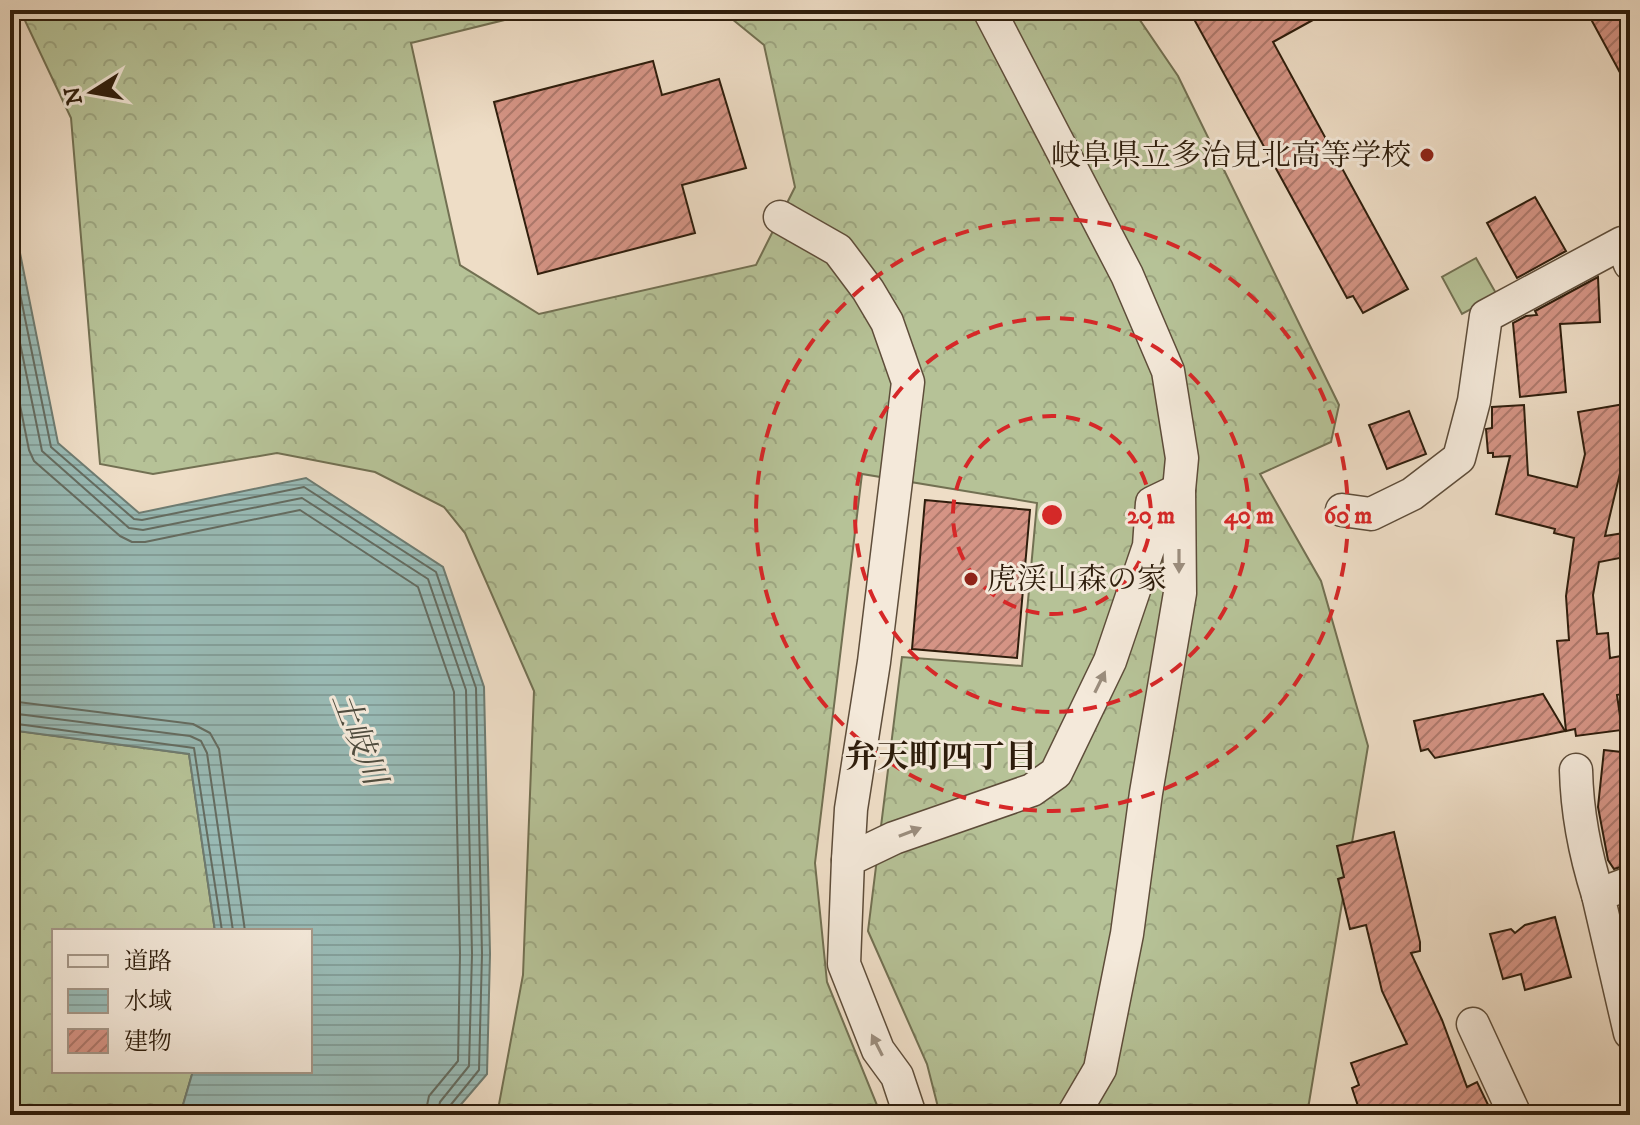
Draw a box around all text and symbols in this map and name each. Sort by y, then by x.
north arrow [52,52,132,132]
text: N [59,84,89,107]
place label: 岐阜県立多治見北高等学校 [1051,138,1411,175]
marker: 岐阜県立多治見北高等学校 [1418,146,1436,164]
centre of rings [1038,501,1066,529]
text: 20 m [1127,501,1175,531]
text: 40 m [1224,501,1274,531]
text: 60 m [1324,501,1372,531]
one-way arrow [1173,549,1185,574]
place label: 虎渓山森の家 [987,562,1167,599]
marker: 虎渓山森の家 [962,570,980,588]
one-way arrow [1093,670,1107,694]
water label: 土岐川 [322,687,395,793]
district label: 弁天町四丁目 [845,738,1037,778]
one-way arrow [898,825,922,838]
legend [52,929,312,1073]
text: 道路 [124,947,172,977]
text: 水域 [124,987,172,1017]
text: 建物 [124,1027,172,1057]
one-way arrow [870,1034,884,1057]

